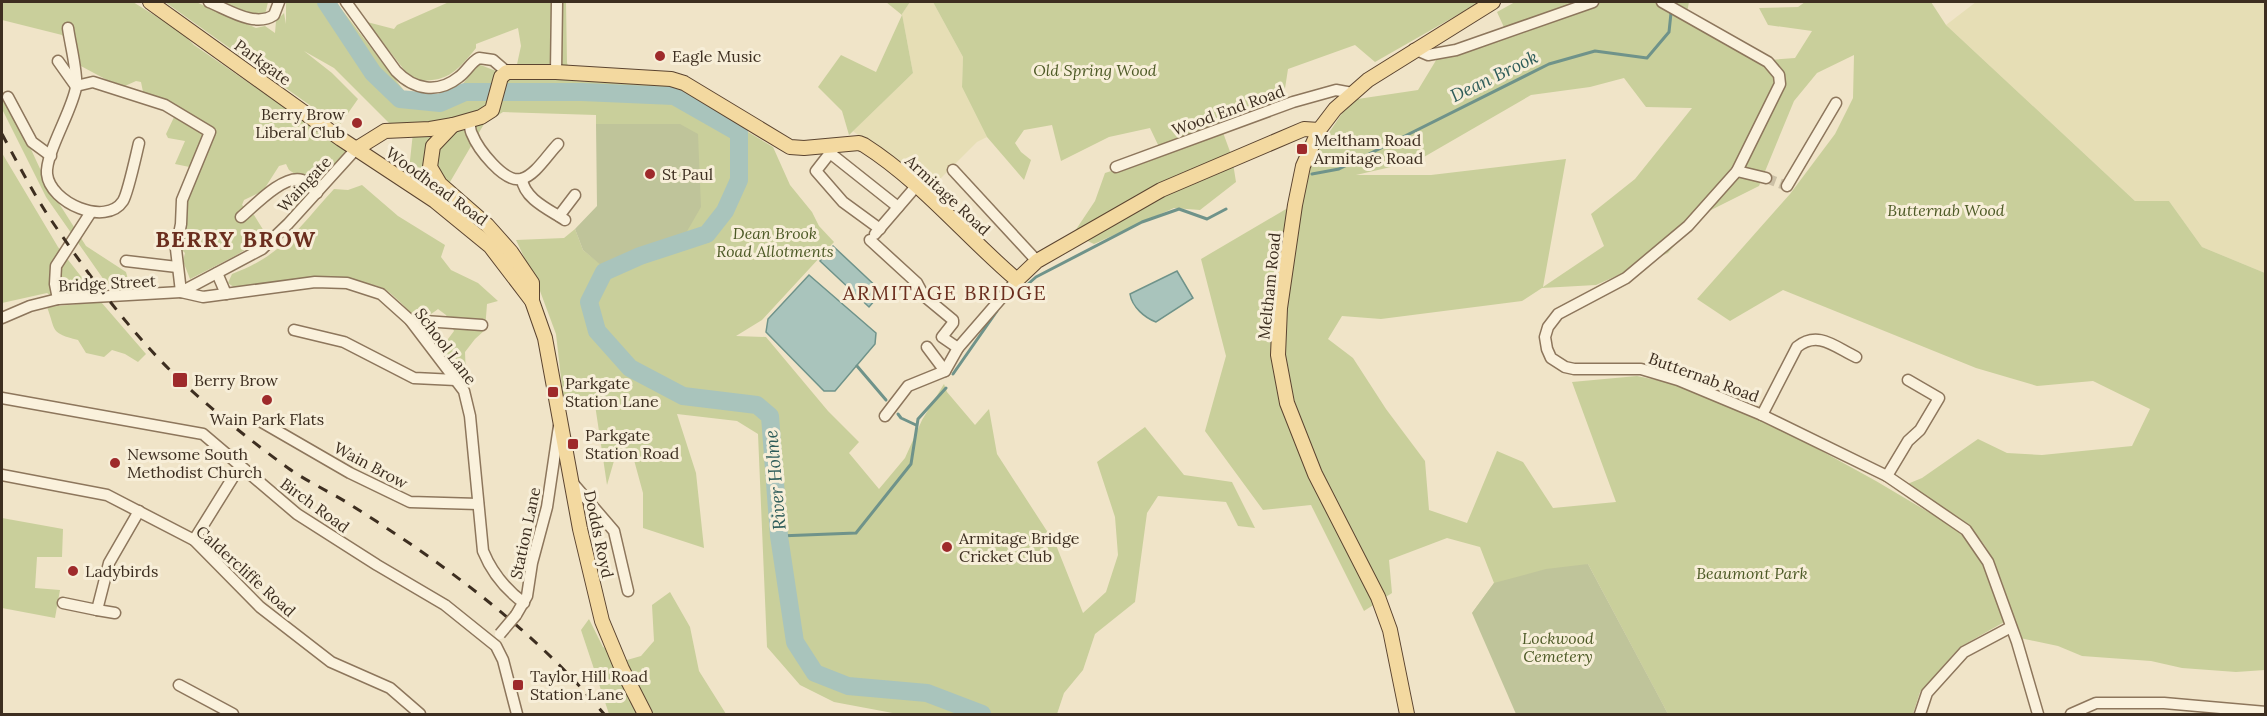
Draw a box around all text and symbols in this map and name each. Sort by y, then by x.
street label: Parkgate [231,35,295,89]
water label: Dean Brook [1446,45,1542,107]
place label: Eagle Music [672,46,761,66]
marker: Eagle Music [653,49,667,63]
park label: Old Spring Wood [1033,60,1157,80]
street label: Wood End Road [1169,80,1287,140]
place label: Berry Brow Liberal Club [255,104,345,142]
marker: Berry Brow Liberal Club [350,116,364,130]
place label: Meltham Road Armitage Road [1313,130,1424,168]
street label: Woodhead Road [382,142,492,230]
marker: Meltham Road Armitage Road [1295,142,1309,156]
street label: Armitage Road [901,150,995,240]
street label: Waingate [273,151,335,216]
place label: St Paul [662,164,713,184]
marker: St Paul [643,167,657,181]
park label: Butternab Wood [1887,200,2005,220]
park label: Dean Brook Road Allotments [716,223,834,261]
district label: BERRY BROW [155,225,317,253]
street label: Meltham Road [1253,231,1285,340]
street label: Bridge Street [58,270,157,296]
district label: ARMITAGE BRIDGE [842,280,1047,305]
street label: School Lane [411,304,481,388]
street label: Butternab Road [1646,348,1762,406]
place label: Berry Brow [194,370,278,390]
marker: Berry Brow [171,371,189,389]
place label: Parkgate Station Lane [565,373,659,411]
marker: Parkgate Station Lane [546,385,560,399]
marker: Wain Park Flats [260,393,274,407]
place label: Wain Park Flats [210,409,324,429]
place label: Parkgate Station Road [585,425,680,463]
water label: River Holme [759,429,791,531]
street label: Wain Brow [331,437,411,493]
marker: Parkgate Station Road [566,437,580,451]
place label: Newsome South Methodist Church [127,444,263,482]
marker: Newsome South Methodist Church [108,456,122,470]
street label: Birch Road [277,473,354,537]
street label: Station Lane [505,485,545,581]
street label: Dodds Royd [580,488,618,580]
street label: Caldercliffe Road [192,521,300,621]
place label: Armitage Bridge Cricket Club [958,528,1080,566]
marker: Armitage Bridge Cricket Club [940,540,954,554]
place label: Ladybirds [85,561,158,581]
park label: Beaumont Park [1696,563,1808,583]
marker: Ladybirds [66,564,80,578]
park label: Lockwood Cemetery [1522,628,1594,666]
place label: Taylor Hill Road Station Lane [530,666,648,704]
marker: Taylor Hill Road Station Lane [511,678,525,692]

